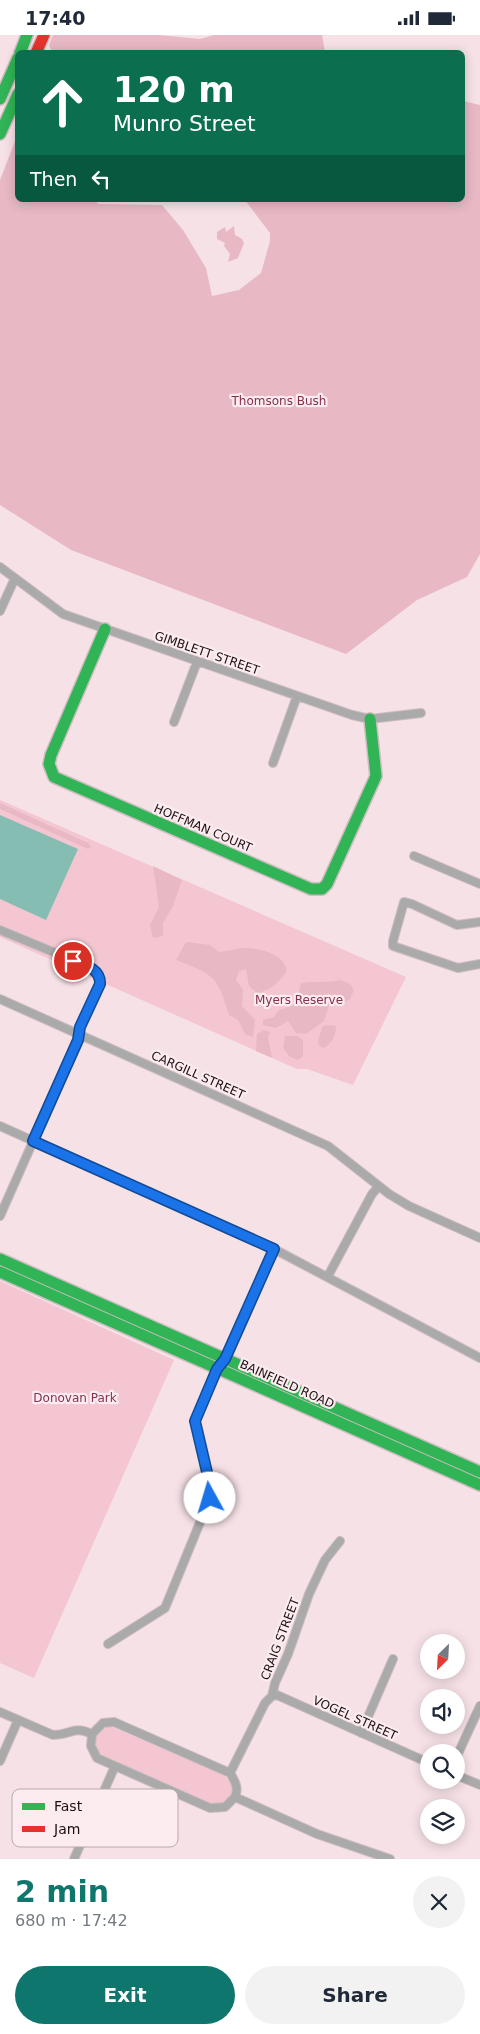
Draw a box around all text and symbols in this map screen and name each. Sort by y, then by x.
text: 17:40 [25,7,85,29]
icon: ahead [30,70,95,135]
text: 120 m [113,70,235,110]
text: Munro Street [113,111,256,136]
icon: left [87,165,115,193]
text: Then [30,168,77,190]
park label: Thomsons Bush [231,394,326,408]
street label: GIMBLETT STREET [153,629,262,678]
street label: HOFFMAN COURT [152,801,255,855]
pin [52,940,94,982]
icon: arrive [59,947,87,975]
park label: Myers Reserve [255,993,343,1007]
street label: CARGILL STREET [149,1048,247,1102]
street label: BAINFIELD ROAD [238,1357,336,1411]
park label: Donovan Park [33,1391,117,1405]
position arrow [183,1471,235,1523]
street label: CRAIG STREET [258,1595,302,1682]
north arrow [420,1634,465,1679]
map controls [420,1634,465,1844]
button: sound [420,1689,465,1734]
street label: VOGEL STREET [311,1693,400,1743]
button: search [420,1744,465,1789]
legend [12,1789,178,1847]
text: Fast [54,1798,83,1814]
button: layers [420,1799,465,1844]
text: Jam [53,1821,80,1837]
text: 2 min [15,1874,109,1909]
button: close [413,1876,465,1928]
text: 680 m · 17:42 [15,1911,128,1930]
button: Exit [15,1966,235,2024]
button: Share [245,1966,465,2024]

